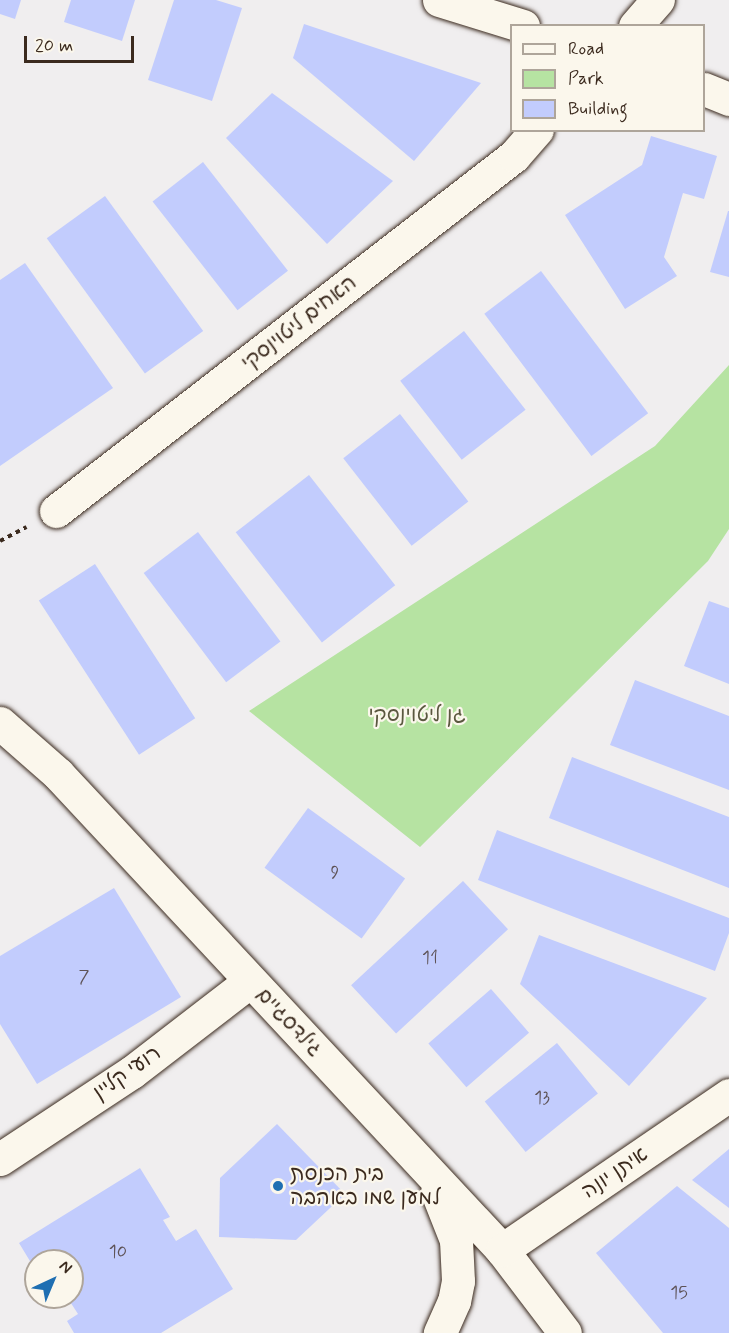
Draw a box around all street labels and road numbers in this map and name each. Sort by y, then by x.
street label: האחים ליטוינסקי [236,270,362,376]
street label: גילדסגיים [251,982,327,1062]
street label: רועי קליין [88,1040,166,1106]
street label: איתן יונה [577,1142,653,1204]

